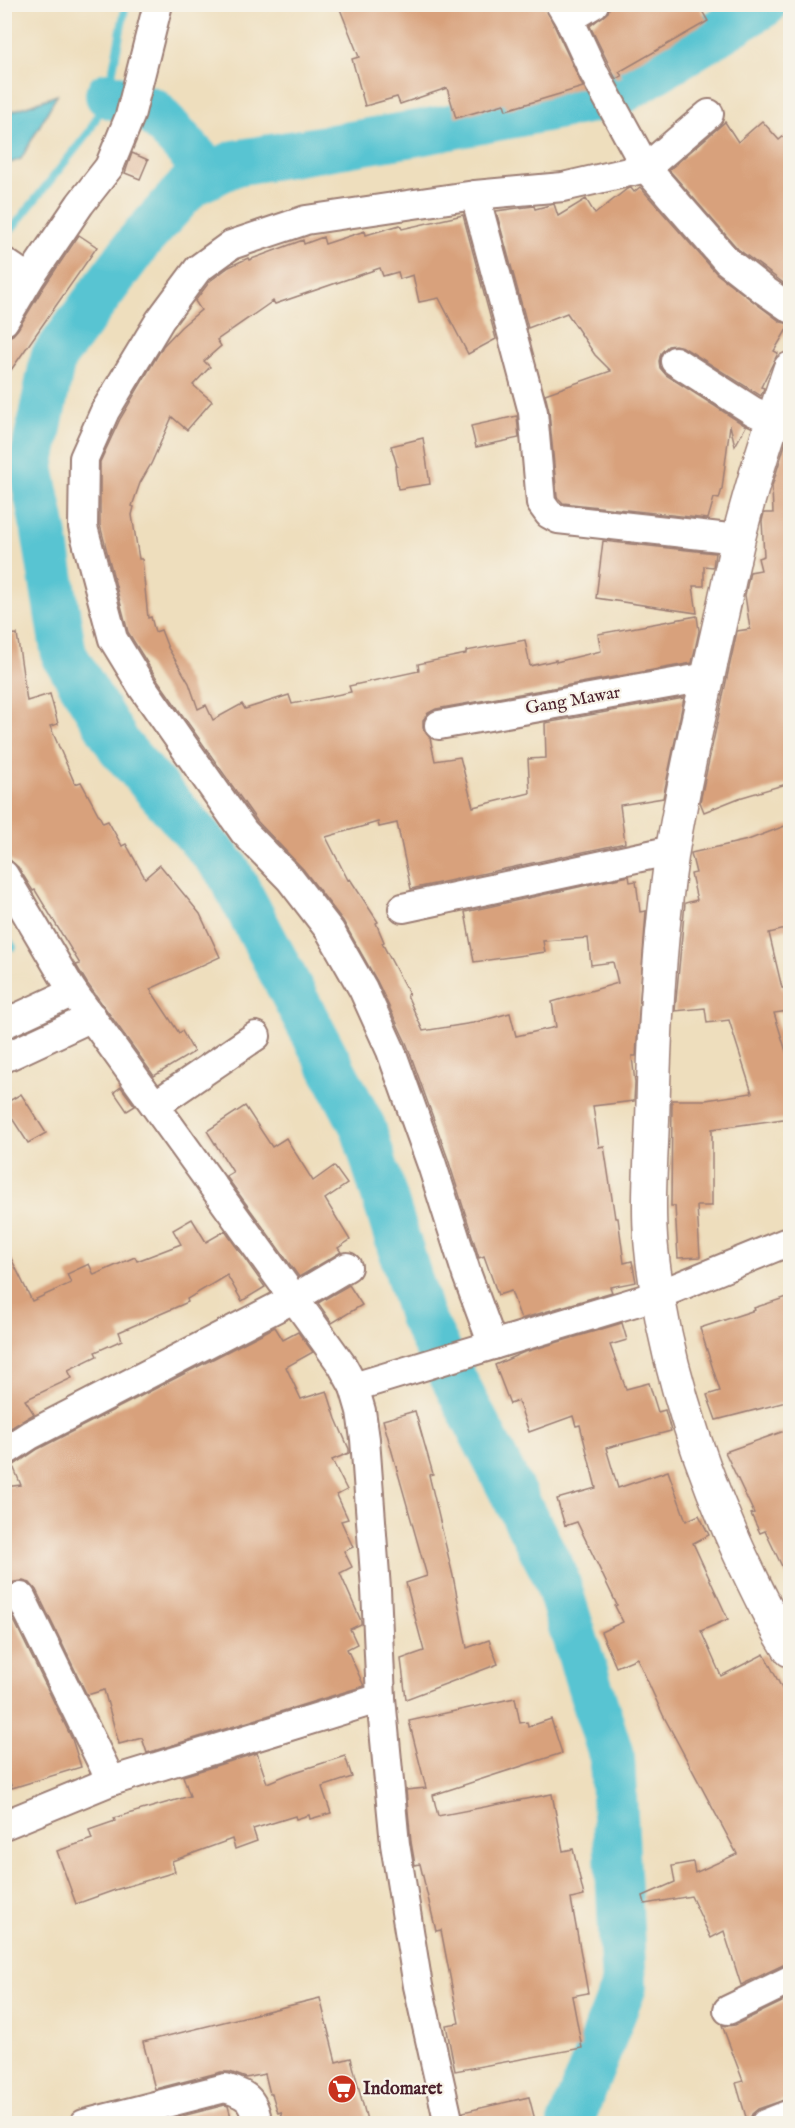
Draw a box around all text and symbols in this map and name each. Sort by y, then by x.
street label: Gang Mawar [524,681,623,721]
supermarket icon: Indomaret [326,2073,358,2105]
place label: Indomaret [363,2078,443,2101]

